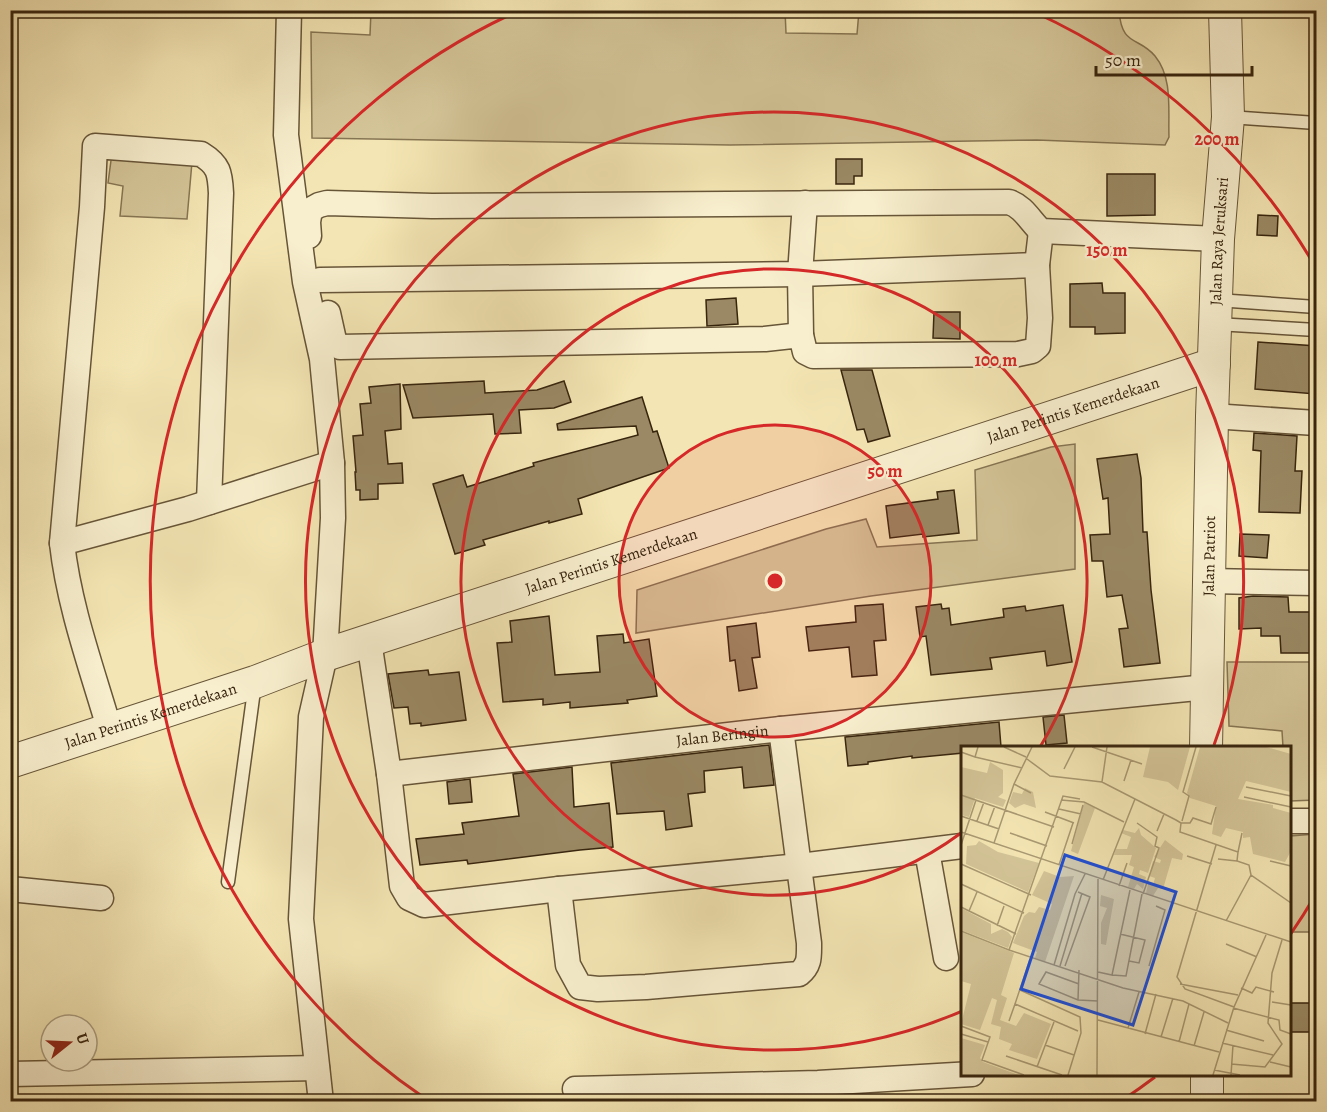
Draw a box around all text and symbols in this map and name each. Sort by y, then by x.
scale bar [1096,39,1252,77]
text: 50 m [1105,48,1141,72]
text: 200 m [1194,127,1240,151]
street label: Jalan Raya Jeruksari [1205,176,1234,306]
text: 150 m [1086,238,1128,262]
text: 100 m [975,348,1017,372]
street label: Jalan Perintis Kemerdekaan [984,372,1162,449]
text: 50 m [868,459,902,483]
street label: Jalan Patriot [1198,515,1221,597]
street label: Jalan Perintis Kemerdekaan [522,523,700,600]
centre of rings [765,571,785,591]
street label: Jalan Perintis Kemerdekaan [62,678,240,754]
street label: Jalan Beringin [675,719,770,752]
inset map [961,746,1291,1076]
north arrow [39,1013,99,1073]
text: U [70,1030,95,1048]

